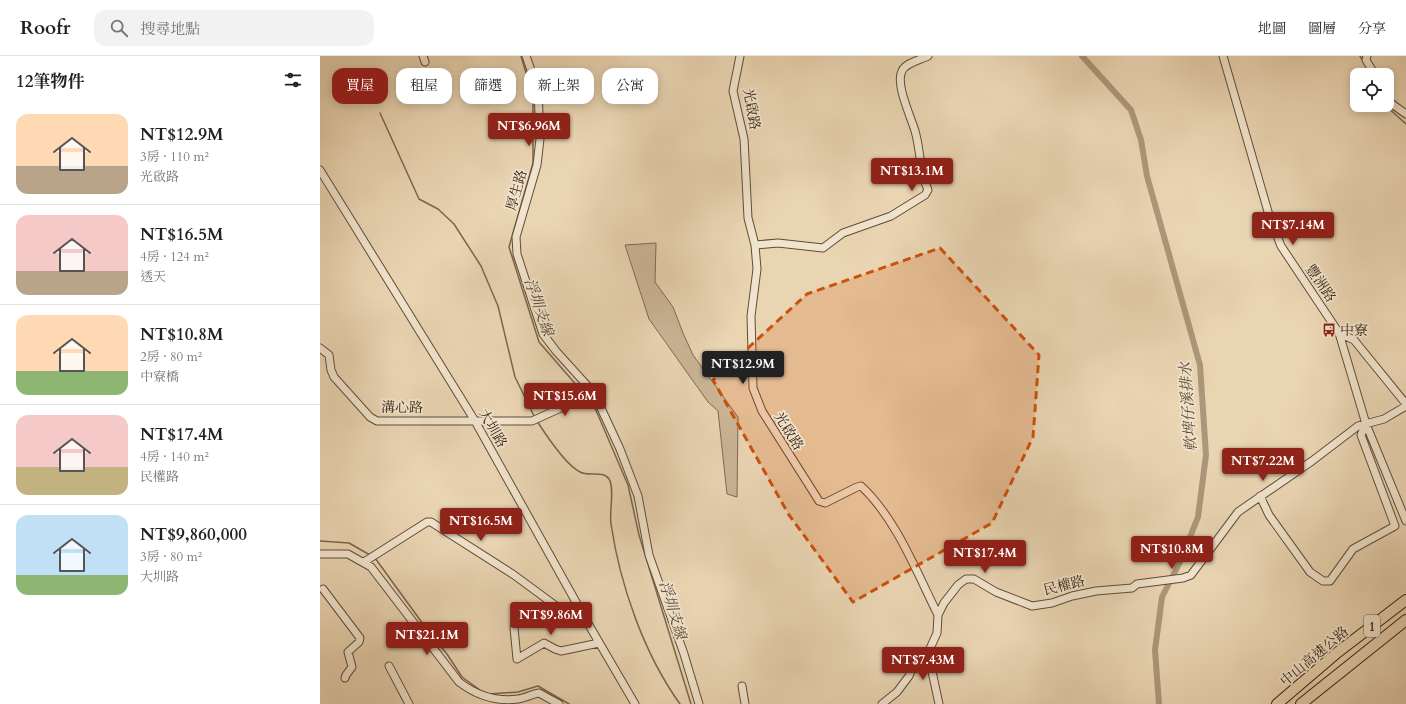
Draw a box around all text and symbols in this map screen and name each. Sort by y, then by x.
search box [94,10,374,46]
text: Roofr [20,15,70,41]
icon: search [108,17,130,39]
text: 搜尋地點 [140,19,200,39]
text: 地圖 [1258,19,1286,38]
text: 圖層 [1308,19,1336,38]
text: 分享 [1358,19,1386,38]
chip: 買屋 [332,68,388,104]
chip: 租屋 [396,68,452,104]
chip: 篩選 [460,68,516,104]
chip: 新上架 [524,68,594,104]
chip: 公寓 [602,68,658,104]
map controls [1350,68,1394,112]
button: locate [1350,68,1394,112]
icon: filters [282,69,304,91]
text: 12筆物件 [16,70,84,93]
street label: 光啟路 [739,87,765,131]
pin: NT$6.96M [488,113,570,147]
text: NT$6.96M [497,117,561,135]
text: NT$12.9M [140,123,223,146]
icon: home [48,130,96,178]
text: 3房 · 110 m² [140,148,209,166]
pin: NT$13.1M [871,158,953,192]
text: NT$13.1M [880,162,944,180]
street label: 厚生路 [502,167,531,213]
text: 光啟路 [140,168,179,186]
pin: NT$7.14M [1252,212,1334,246]
text: NT$7.14M [1261,216,1325,234]
text: NT$16.5M [140,223,223,246]
icon: home [48,231,96,279]
text: 4房 · 124 m² [140,248,209,266]
street label: 豐洲路 [1301,261,1340,306]
text: 透天 [140,268,166,286]
water label: 浮圳支線 [520,275,559,341]
place label: 中寮 [1340,321,1368,340]
bus stop icon: 中寮 [1321,322,1337,338]
text: NT$10.8M [140,323,223,346]
icon: home [48,331,96,379]
text: 2房 · 80 m² [140,348,202,366]
pin: NT$12.9M [702,351,784,385]
text: NT$12.9M [711,355,775,373]
water label: 軟埤仔溪排水 [1175,359,1201,453]
text: 中寮橋 [140,368,179,386]
pin: NT$15.6M [524,383,606,417]
text: NT$15.6M [533,387,597,405]
street label: 溝心路 [381,398,423,417]
street label: 大圳路 [474,405,511,451]
street label: 光啟路 [769,408,808,454]
text: NT$17.4M [140,423,223,446]
icon: home [48,431,96,479]
text: 4房 · 140 m² [140,448,209,466]
pin: NT$7.22M [1222,448,1304,482]
text: NT$7.22M [1231,452,1295,470]
text: 民權路 [140,468,179,486]
pin: NT$16.5M [440,508,522,542]
text: NT$16.5M [449,512,513,530]
text: NT$9,860,000 [140,523,247,546]
icon: home [48,531,96,579]
pin: NT$10.8M [1131,536,1213,570]
pin: NT$17.4M [944,540,1026,574]
text: NT$10.8M [1140,540,1204,558]
text: NT$17.4M [953,544,1017,562]
text: 3房 · 80 m² [140,548,202,566]
text: 大圳路 [140,568,179,586]
street label: 民權路 [1041,571,1087,600]
water label: 浮圳支線 [655,578,692,644]
pin: NT$9.86M [510,602,592,636]
text: NT$9.86M [519,606,583,624]
road number: 1 [1364,615,1380,637]
pin: NT$21.1M [386,622,468,656]
street label: 中山高速公路 [1276,622,1353,691]
text: NT$21.1M [395,626,459,644]
pin: NT$7.43M [882,647,964,681]
text: NT$7.43M [891,651,955,669]

